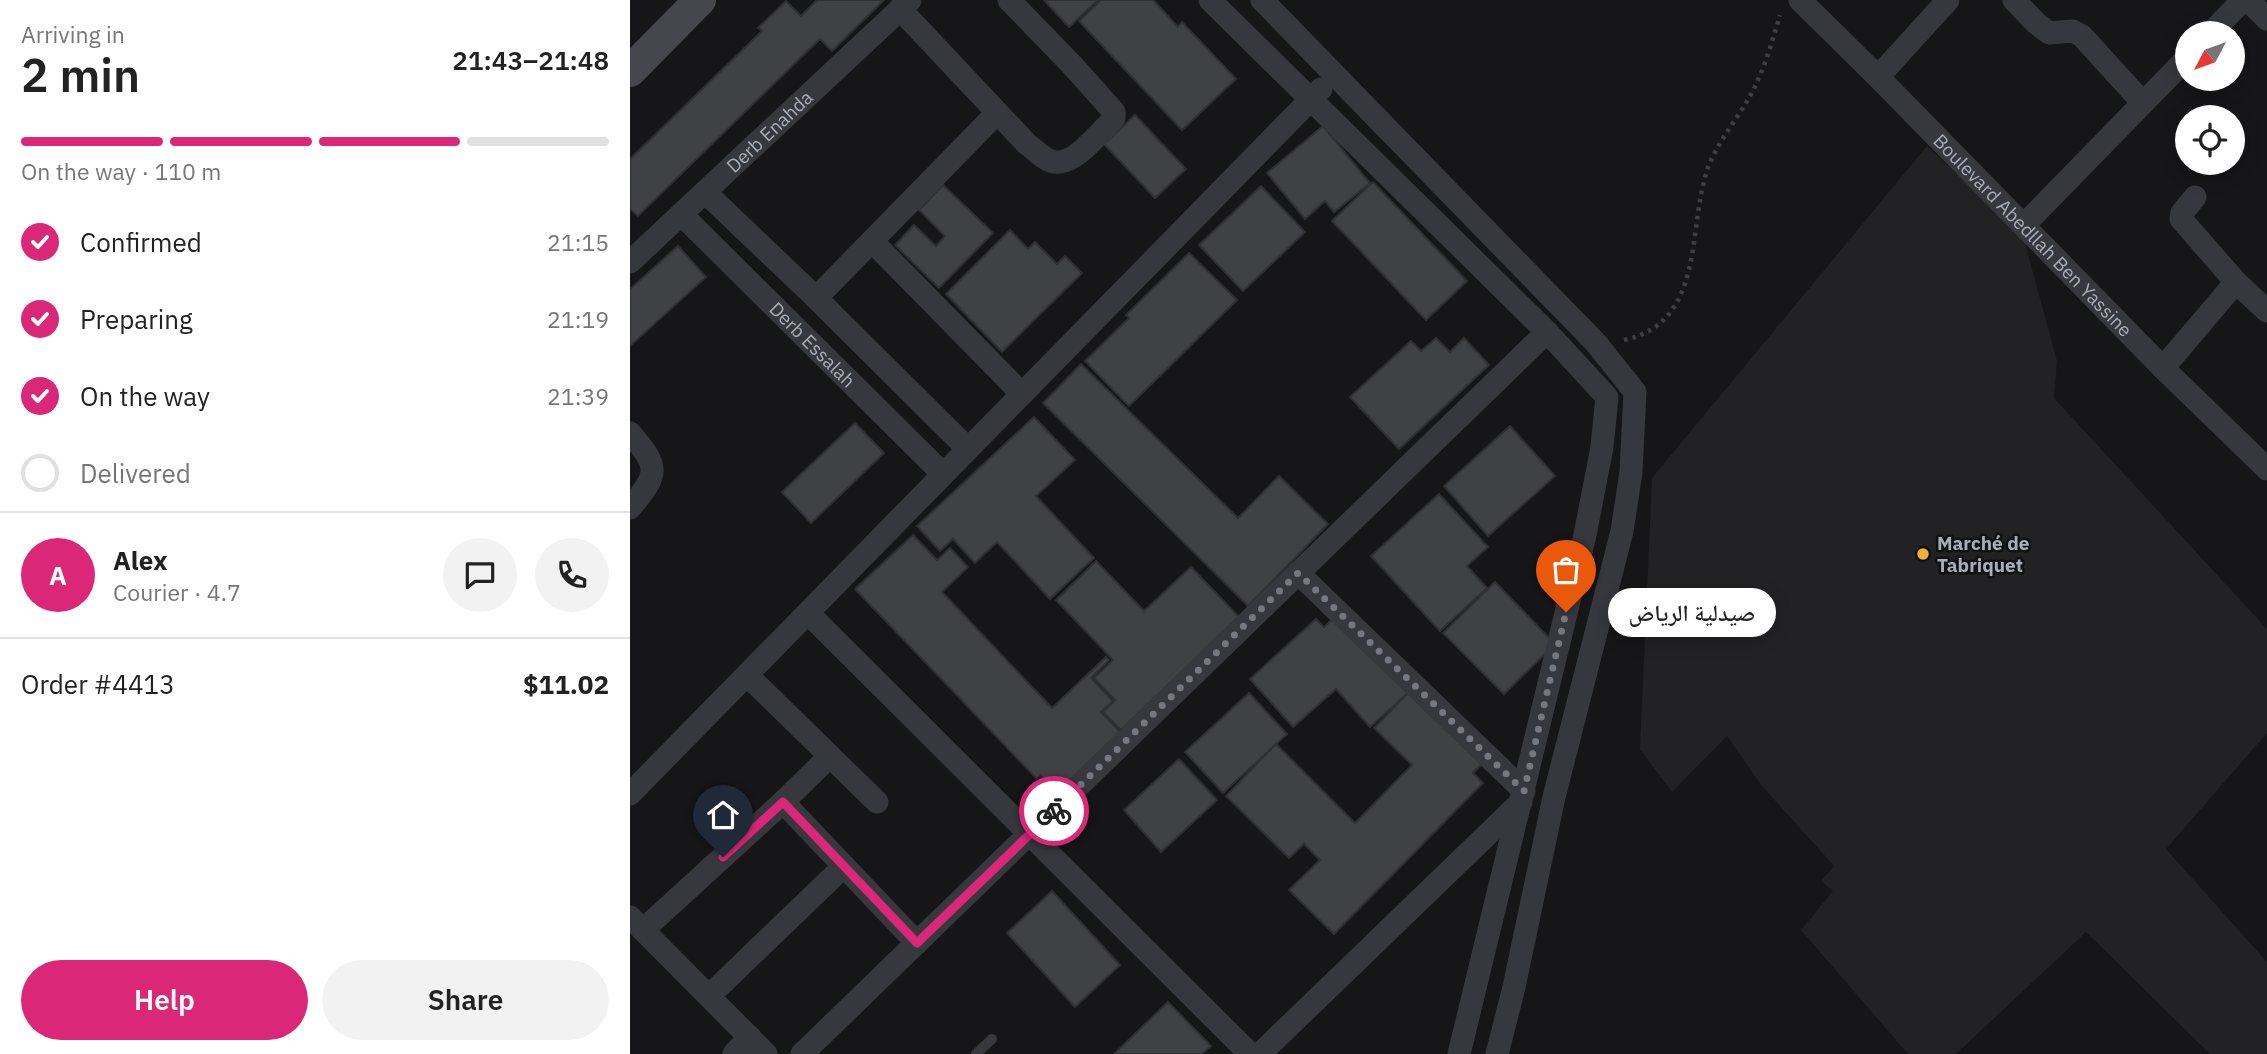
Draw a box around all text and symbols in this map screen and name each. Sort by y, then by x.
text: Arriving in [21,19,125,49]
north arrow [2175,21,2245,91]
map controls [2175,21,2245,175]
text: 21:43–21:48 [452,43,609,77]
text: 2 min [21,45,140,105]
street label: Derb Enahda [721,85,818,178]
button: locate [2175,105,2245,175]
street label: Boulevard Abedllah Ben Yassine [1928,129,2137,342]
text: On the way · 110 m [21,156,221,186]
icon: check [21,223,59,261]
text: Confirmed [80,225,202,259]
text: 21:15 [547,227,609,257]
street label: Derb Essalah [765,297,861,392]
icon: check [21,300,59,338]
text: Preparing [80,302,193,336]
text: 21:19 [547,304,609,334]
icon: check [21,377,59,415]
text: On the way [80,379,210,413]
text: 21:39 [547,381,609,411]
text: Delivered [80,456,191,490]
place label: Marché de Tabriquet [1937,531,2030,577]
button: chat [443,538,517,612]
button: phone [535,538,609,612]
pin [1536,540,1596,612]
text: Alex [113,543,167,577]
marker: Marché de Tabriquet [1915,546,1931,562]
icon: bag [1547,551,1585,589]
text: A [49,558,67,592]
text: Courier · 4.7 [113,577,241,607]
callout: صيدلية الرياض [1608,588,1776,636]
text: صيدلية الرياض [1628,597,1756,627]
text: Order #4413 [21,667,175,701]
text: $11.02 [523,667,609,701]
courier [1019,776,1089,846]
pin [693,785,753,857]
icon: bike [1035,792,1073,830]
icon: home [704,796,742,834]
button: Help [21,960,308,1040]
button: Share [322,960,609,1040]

